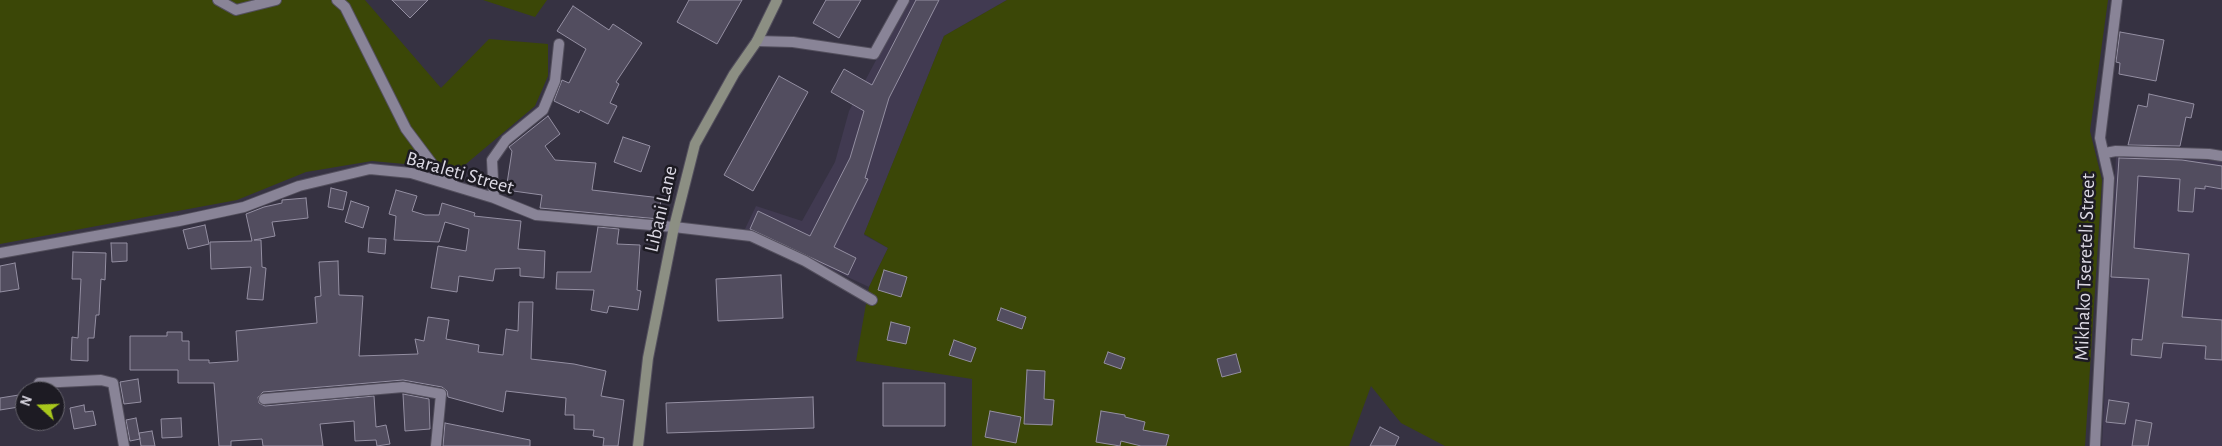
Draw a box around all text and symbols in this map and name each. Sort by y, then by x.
street label: Baraleti Street [403,146,517,200]
street label: Libani Lane [639,164,683,254]
street label: Mikhako Tsereteli Street [2070,173,2100,361]
north arrow [15,381,65,431]
text: N [19,394,35,408]

